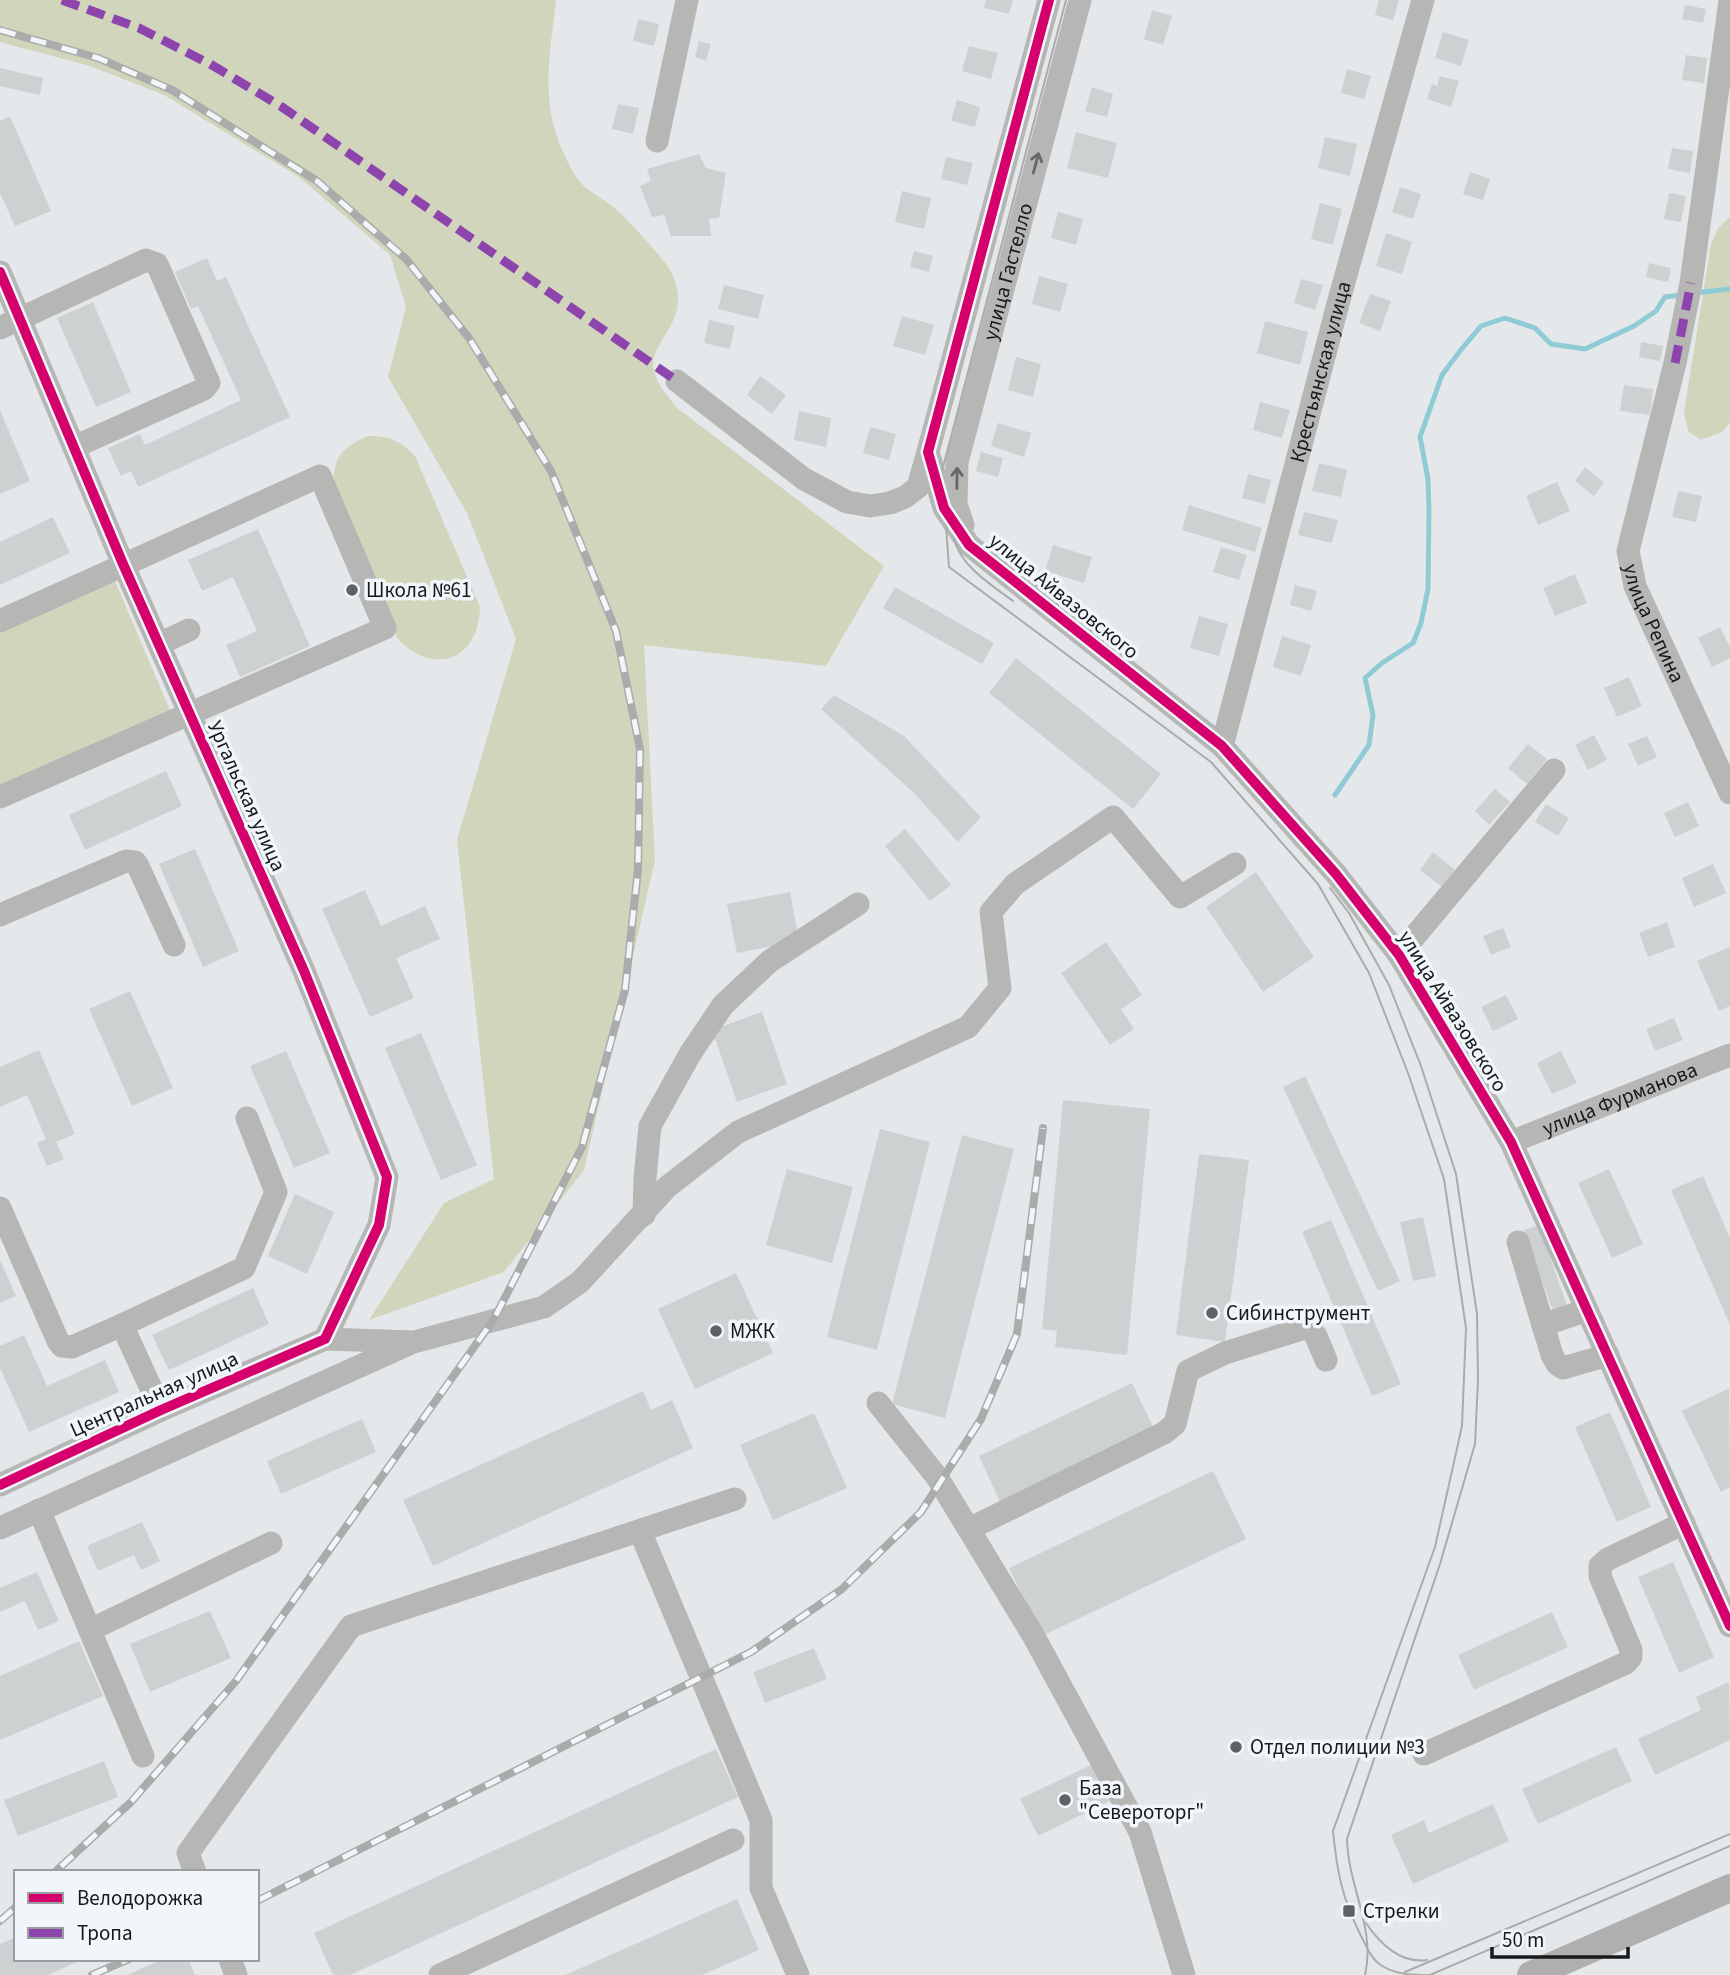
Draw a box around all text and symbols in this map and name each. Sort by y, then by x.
one-way arrow [1031,152,1044,174]
street label: улица Гастелло [975,200,1040,344]
street label: Крестьянская улица [1282,277,1359,466]
one-way arrow [950,467,963,490]
street label: улица Айвазовского [982,526,1146,666]
street label: улица Репина [1616,561,1692,687]
place label: Школа №61 [366,575,471,605]
marker: Школа №61 [344,582,360,598]
street label: Ургальская улица [200,716,294,876]
street label: улица Айвазовского [1391,924,1515,1098]
street label: улица Фурманова [1538,1055,1702,1143]
place label: Сибинструмент [1226,1298,1371,1328]
marker: Сибинструмент [1204,1305,1220,1321]
place label: МЖК [730,1316,776,1346]
marker: МЖК [708,1323,724,1339]
street label: Центральная улица [65,1343,243,1445]
place label: Отдел полиции №3 [1250,1732,1425,1762]
marker: Отдел полиции №3 [1228,1739,1244,1755]
place label: База "Североторг" [1079,1773,1204,1827]
marker: База "Североторг" [1057,1792,1073,1808]
legend [14,1870,259,1961]
text: Велодорожка [77,1883,203,1913]
place label: Стрелки [1363,1896,1440,1926]
marker: Стрелки [1341,1903,1357,1919]
scale bar [1492,1916,1628,1960]
text: Тропа [77,1918,133,1948]
text: 50 m [1502,1925,1544,1955]

